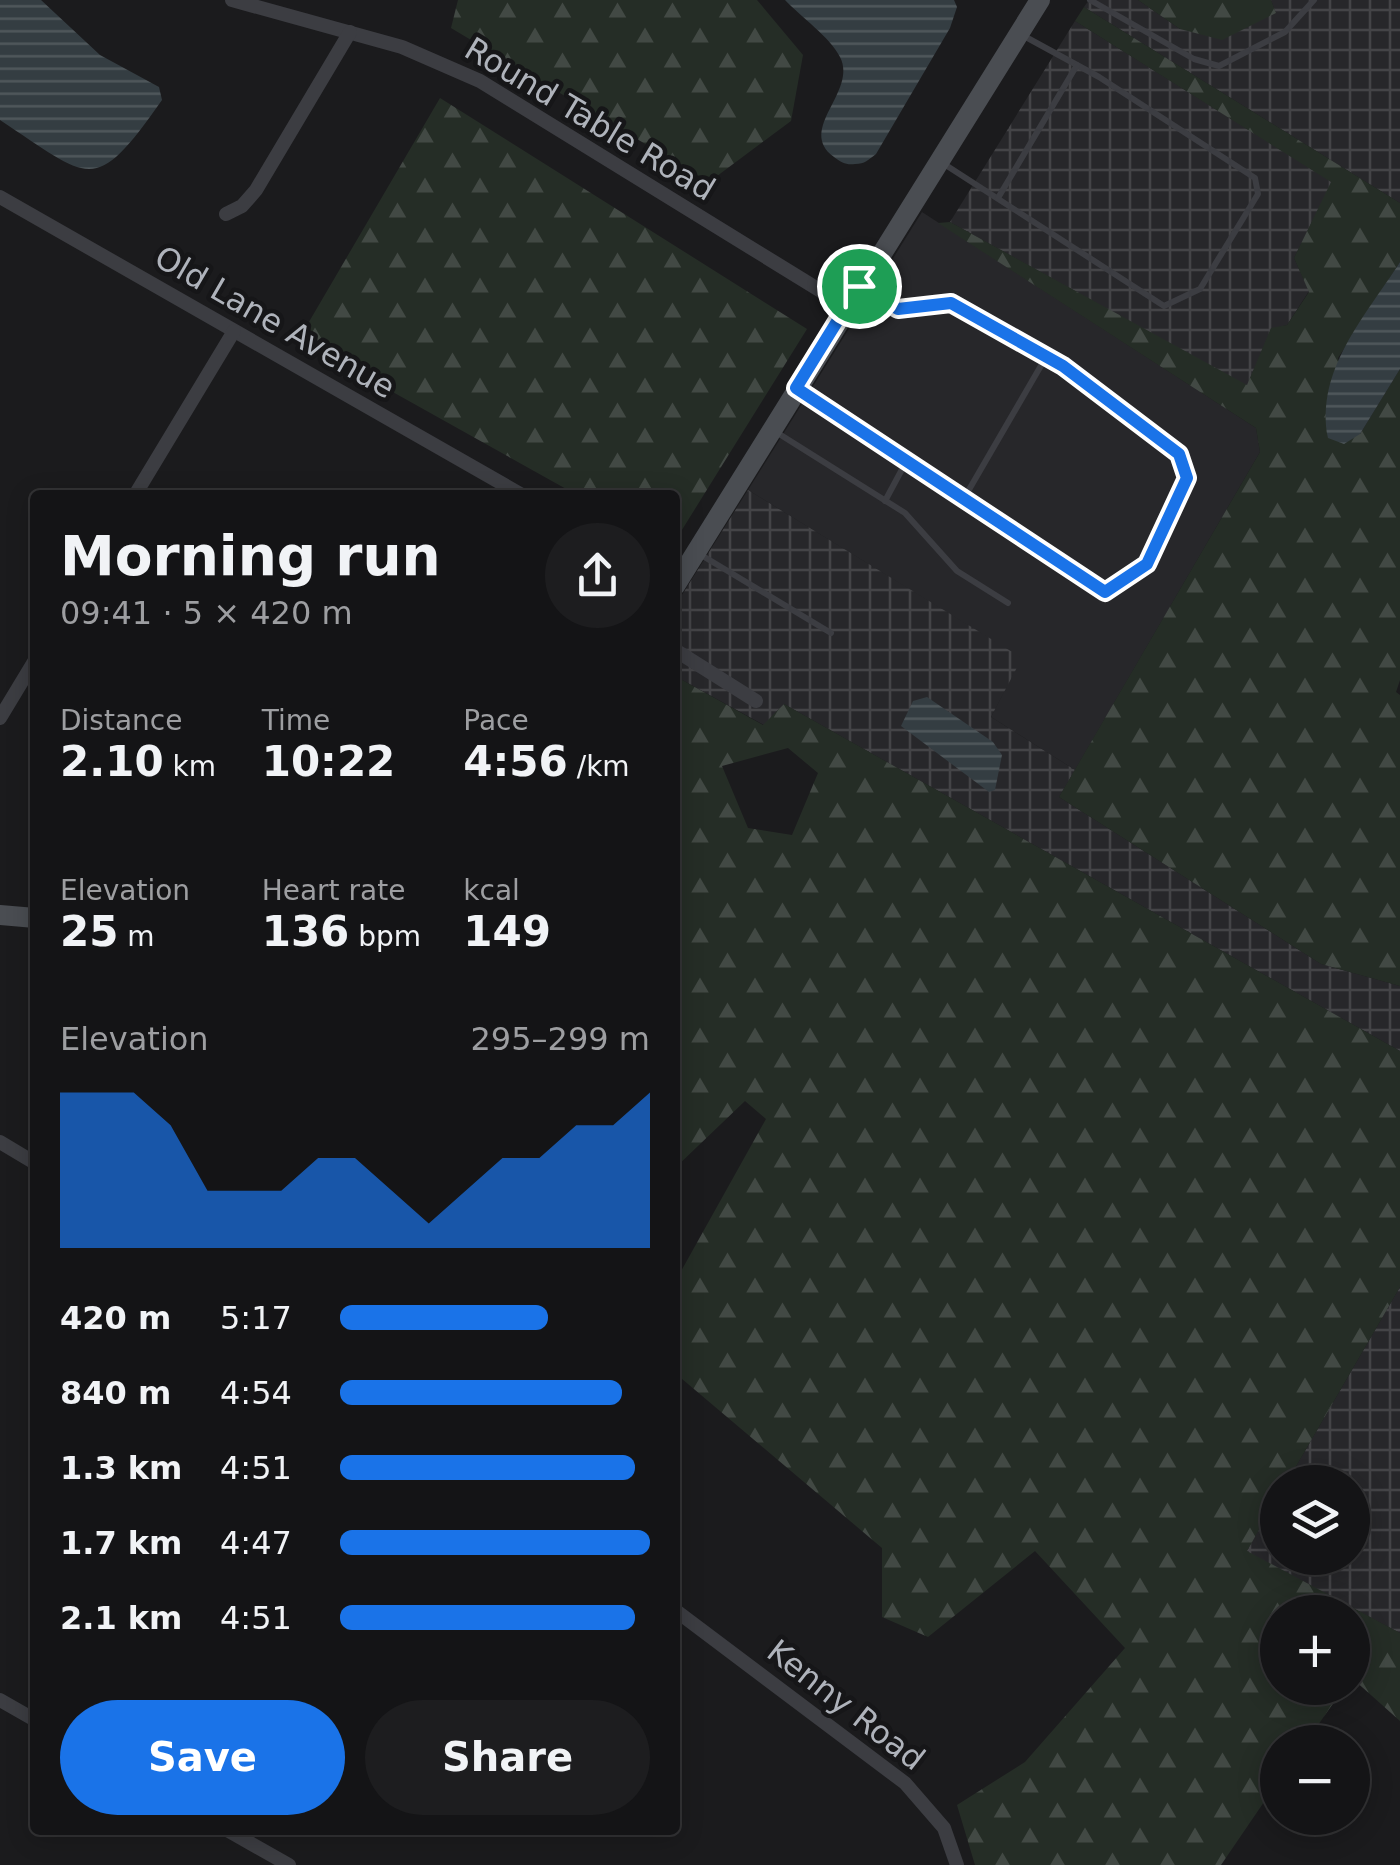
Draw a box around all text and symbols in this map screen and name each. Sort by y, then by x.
street label: Round Table Road [458,29,722,209]
street label: Old Lane Avenue [148,238,402,406]
pin [817,244,902,329]
icon: arrive [832,259,887,314]
button: share [545,523,650,628]
text: Morning run [60,524,441,588]
text: 09:41 · 5 × 420 m [60,594,353,632]
text: Distance [60,704,182,737]
text: Time [262,704,330,737]
text: Pace [463,704,529,737]
text: 2.10 [60,737,164,786]
text: 10:22 [262,737,395,786]
text: 4:56 [463,737,568,786]
text: km [164,750,216,783]
text: /km [568,750,630,783]
text: Elevation [60,874,190,907]
text: Heart rate [262,874,405,907]
text: kcal [463,874,520,907]
text: 25 [60,907,118,956]
text: 136 [262,907,349,956]
text: 149 [463,907,551,956]
text: m [118,920,155,953]
text: bpm [349,920,421,953]
text: Elevation [60,1020,209,1058]
text: 295–299 m [471,1020,650,1058]
text: 420 m [60,1299,171,1337]
text: 5:17 [220,1299,292,1337]
text: 840 m [60,1374,171,1412]
text: 4:54 [220,1374,292,1412]
text: 1.3 km [60,1449,182,1487]
text: 4:51 [220,1449,292,1487]
map controls [1260,1465,1370,1835]
button: layers [1260,1465,1370,1575]
text: 1.7 km [60,1524,182,1562]
text: 4:47 [220,1524,292,1562]
button: + [1260,1595,1370,1705]
text: 2.1 km [60,1599,182,1637]
text: 4:51 [220,1599,292,1637]
street label: Kenny Road [760,1632,932,1778]
button: Save [60,1700,345,1815]
button: Share [365,1700,650,1815]
button: − [1260,1725,1370,1835]

